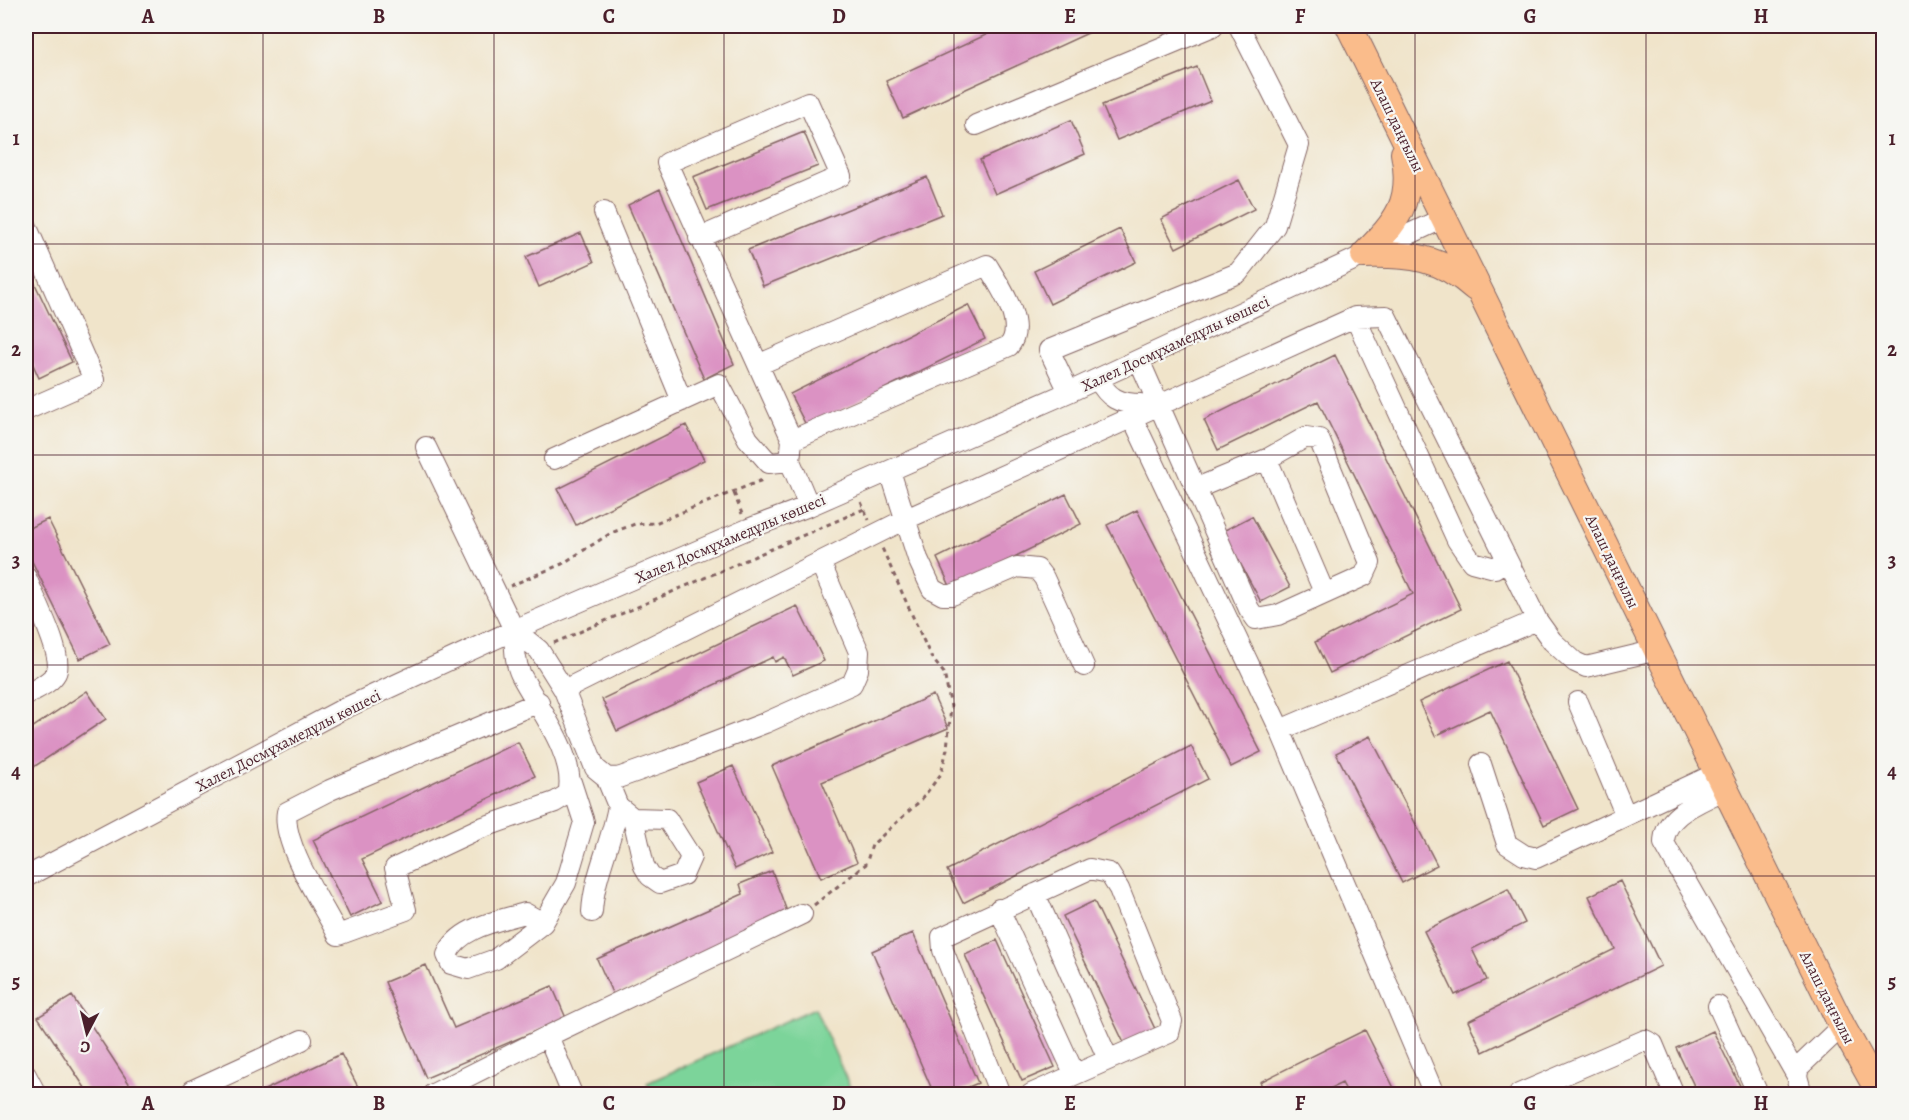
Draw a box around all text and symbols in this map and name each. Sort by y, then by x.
text: A [141,3,155,30]
text: B [373,3,385,30]
text: C [603,3,615,30]
text: D [832,3,846,30]
text: E [1064,3,1076,30]
text: F [1295,3,1306,30]
text: G [1523,3,1537,30]
text: H [1754,3,1769,30]
street label: Алаш даңғылы [1364,74,1429,176]
text: 1 [12,125,20,152]
text: 1 [1888,125,1896,152]
street label: Халел Досмұхамедұлы көшесі [1078,291,1273,397]
text: 2 [11,336,21,363]
text: 2 [1887,336,1897,363]
street label: Халел Досмұхамедұлы көшесі [632,489,829,589]
street label: Алаш даңғылы [1579,510,1644,612]
text: 3 [12,547,20,574]
text: 3 [1888,547,1896,574]
street label: Халел Досмұхамедұлы көшесі [192,685,385,797]
text: 4 [11,758,21,785]
text: 4 [1887,758,1897,785]
street label: Алаш даңғылы [1794,946,1860,1048]
text: 5 [12,968,20,995]
text: 5 [1888,968,1896,995]
north arrow [57,1003,117,1063]
text: С [79,1035,92,1058]
text: A [141,1090,155,1117]
text: B [373,1090,385,1117]
text: C [603,1090,615,1117]
text: D [832,1090,846,1117]
text: E [1064,1090,1076,1117]
text: F [1295,1090,1306,1117]
text: G [1523,1090,1537,1117]
text: H [1754,1090,1769,1117]

